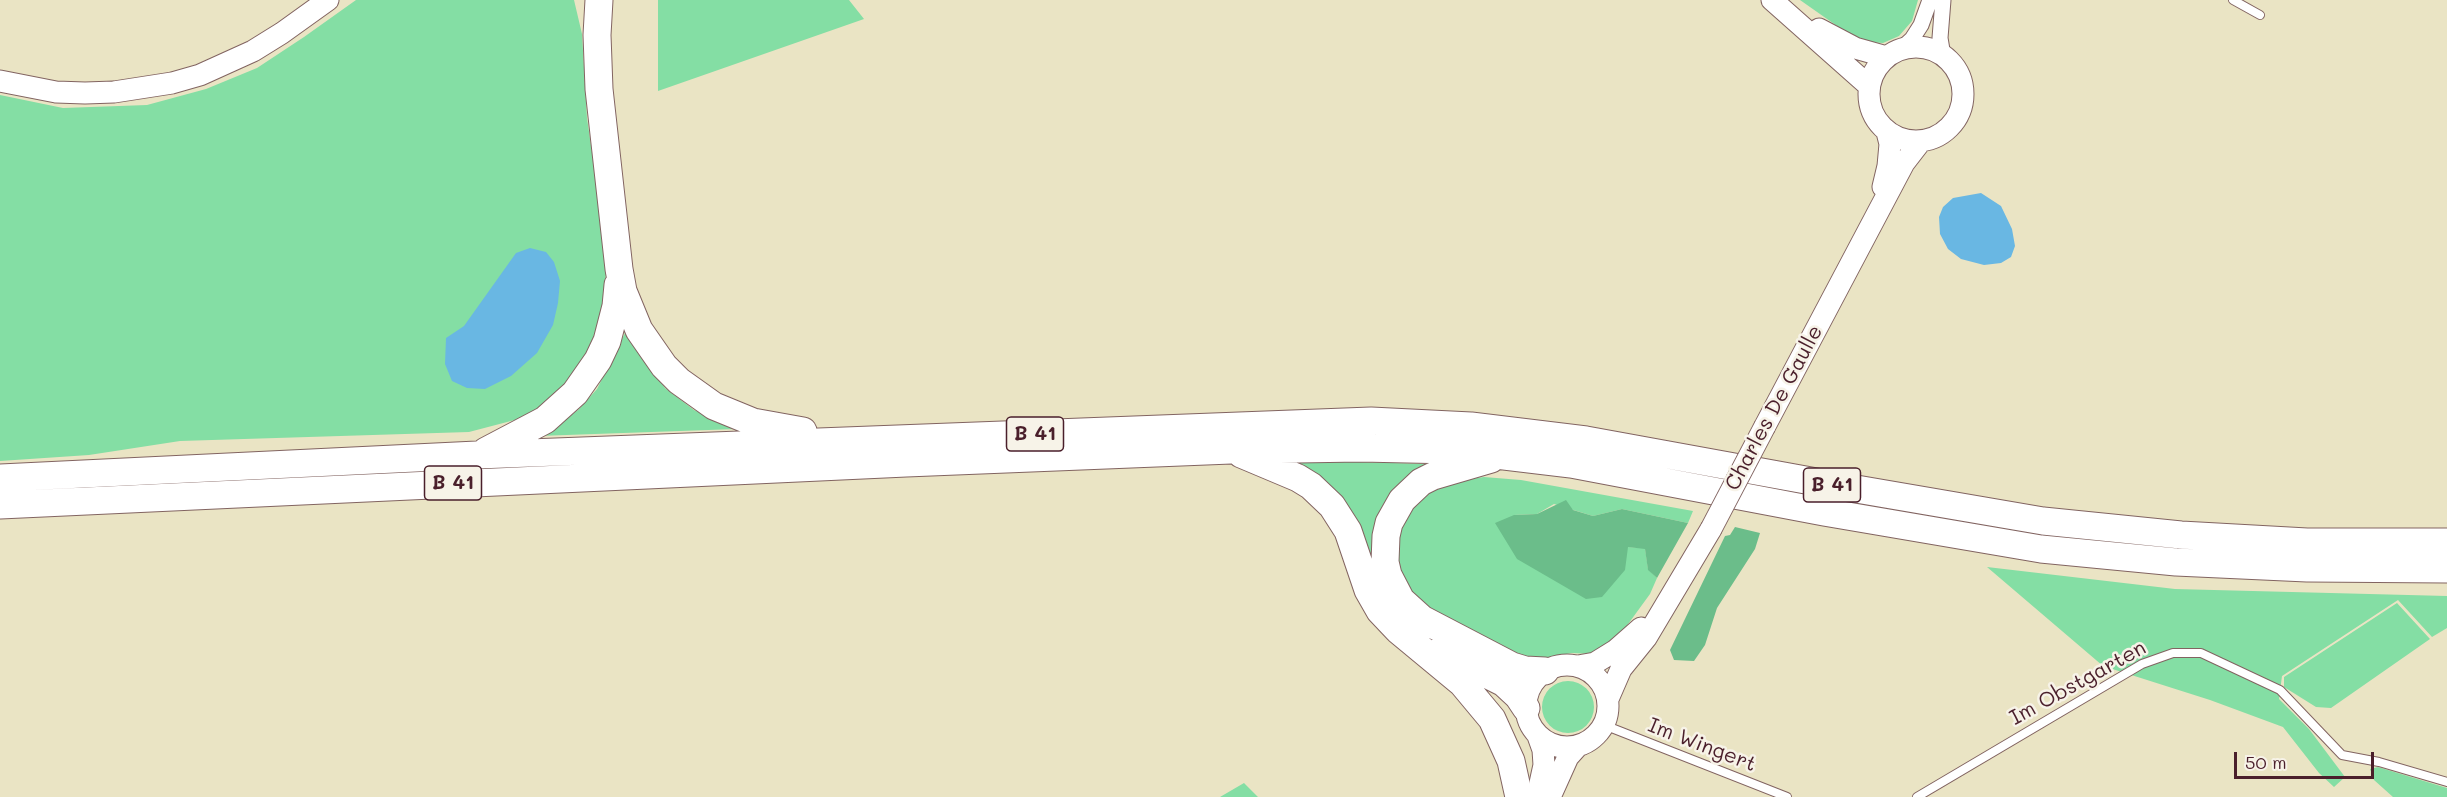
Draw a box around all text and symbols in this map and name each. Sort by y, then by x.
street label: Charles De Gaulle [1720,321,1828,495]
road number: B 41 [1006,417,1064,451]
road number: B 41 [424,466,482,500]
road number: B 41 [1804,468,1860,502]
street label: Im Obstgarten [2006,635,2150,731]
street label: Im Wingert [1644,713,1760,777]
scale bar [2237,740,2376,778]
text: 50 m [2245,750,2287,774]

